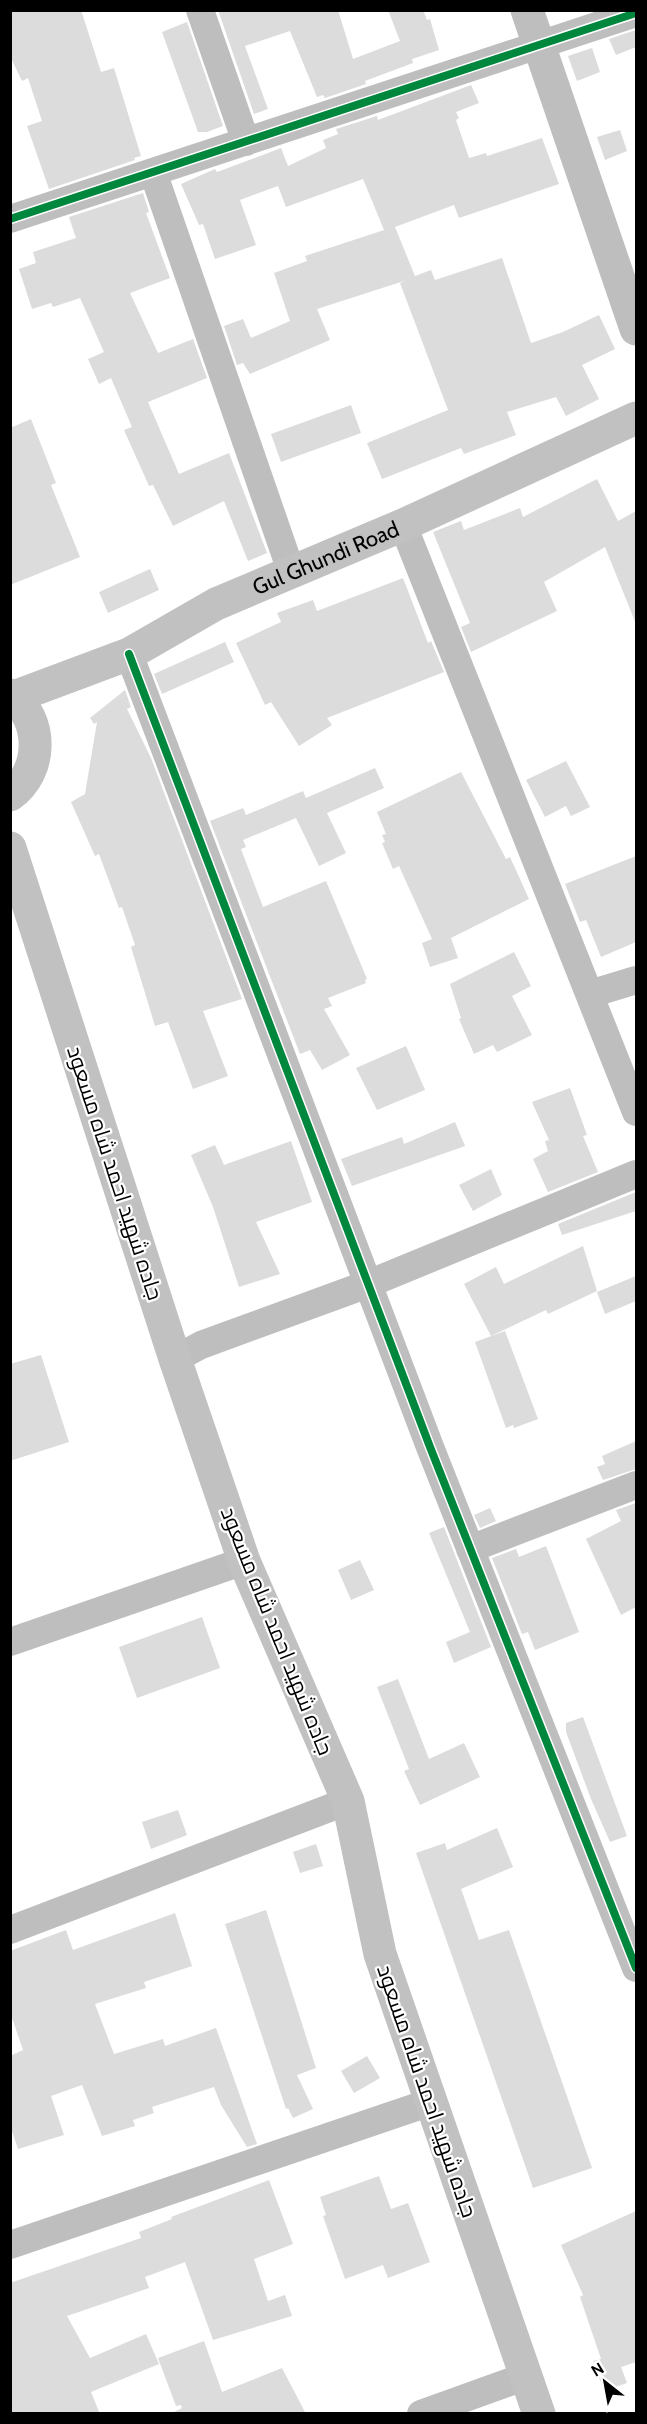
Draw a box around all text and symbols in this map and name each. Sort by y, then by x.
street label: Gul Ghundi Road [248,515,403,601]
street label: جاده شهيد احمد شاه مسعود [61,1043,169,1303]
street label: جاده شهيد احمد شاه مسعود [215,1503,339,1759]
street label: جاده شهيد احمد شاه مسعود [371,1961,483,2221]
north arrow [575,2352,635,2412]
text: N [588,2359,607,2381]

